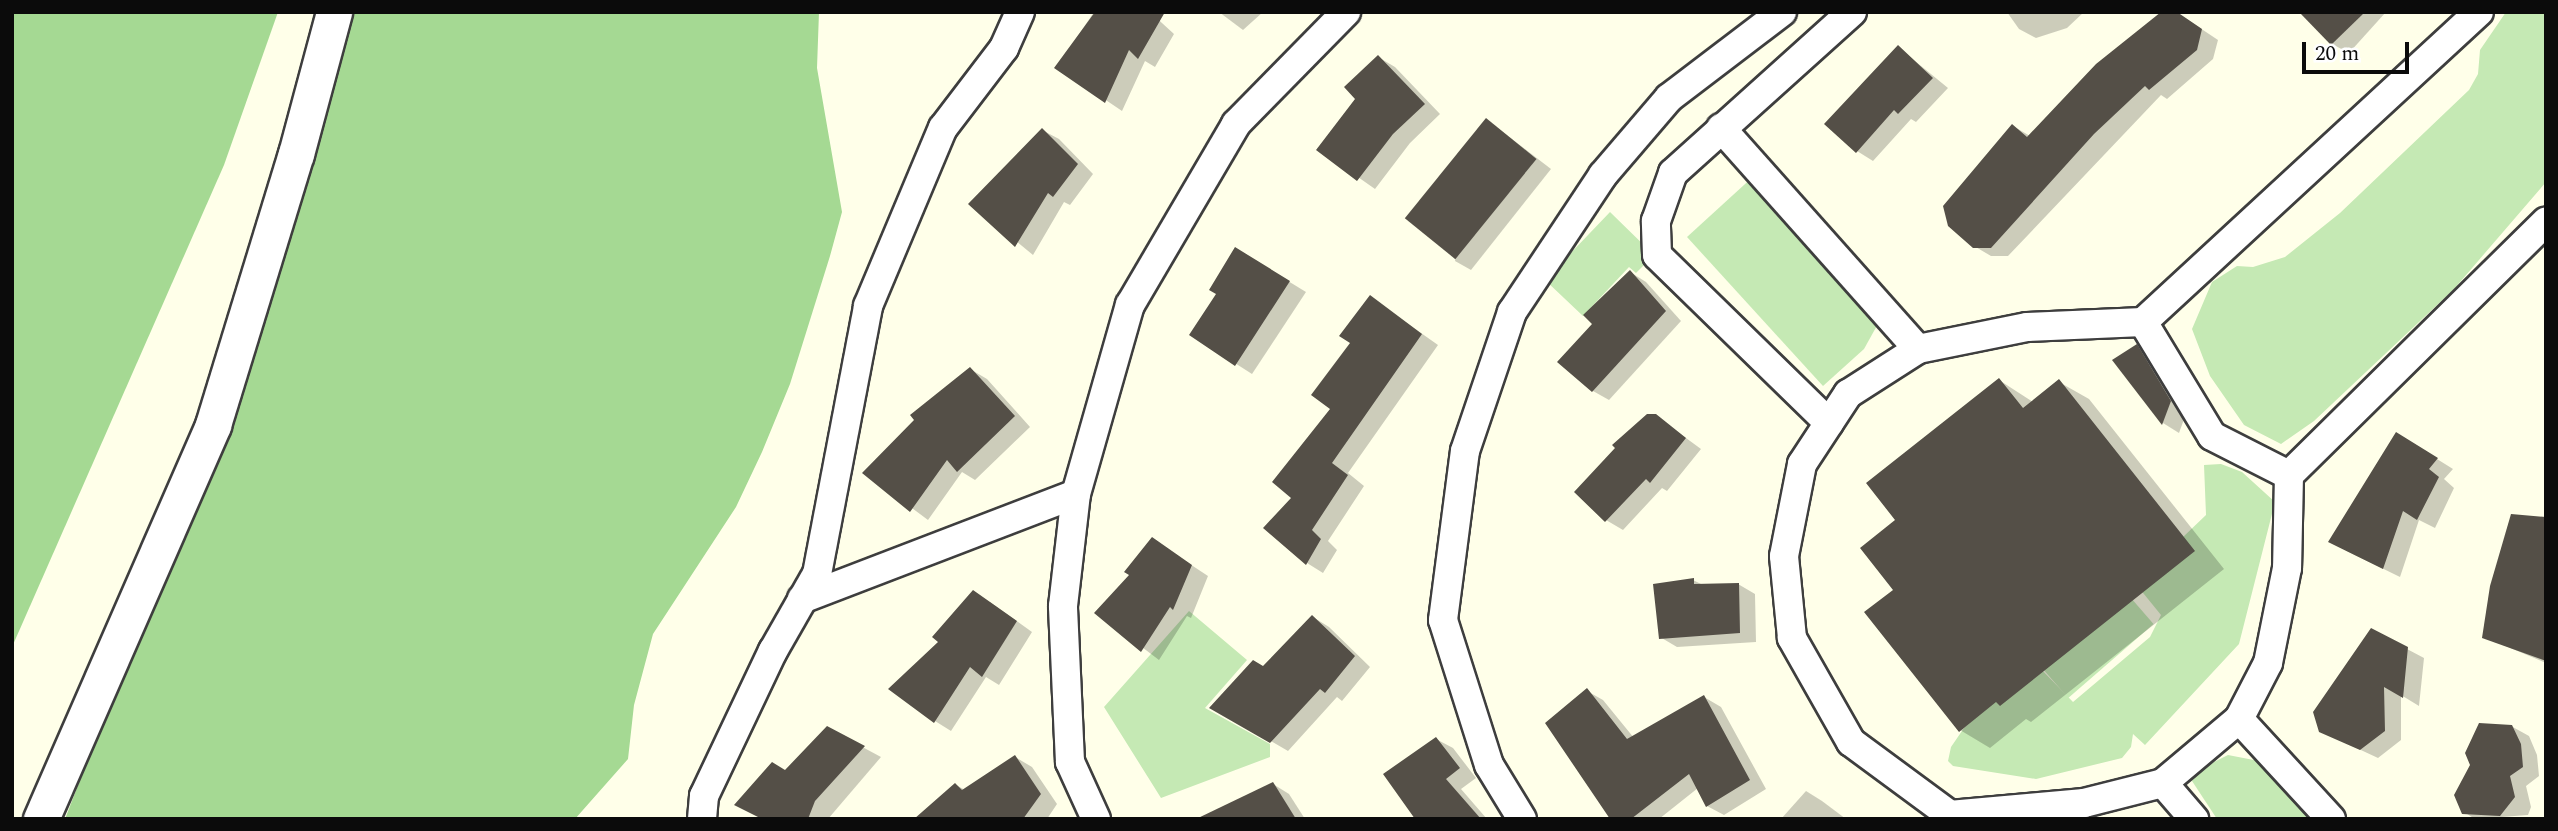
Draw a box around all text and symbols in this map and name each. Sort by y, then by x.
scale bar [2306,28,2413,72]
text: 20 m [2315,38,2359,70]

